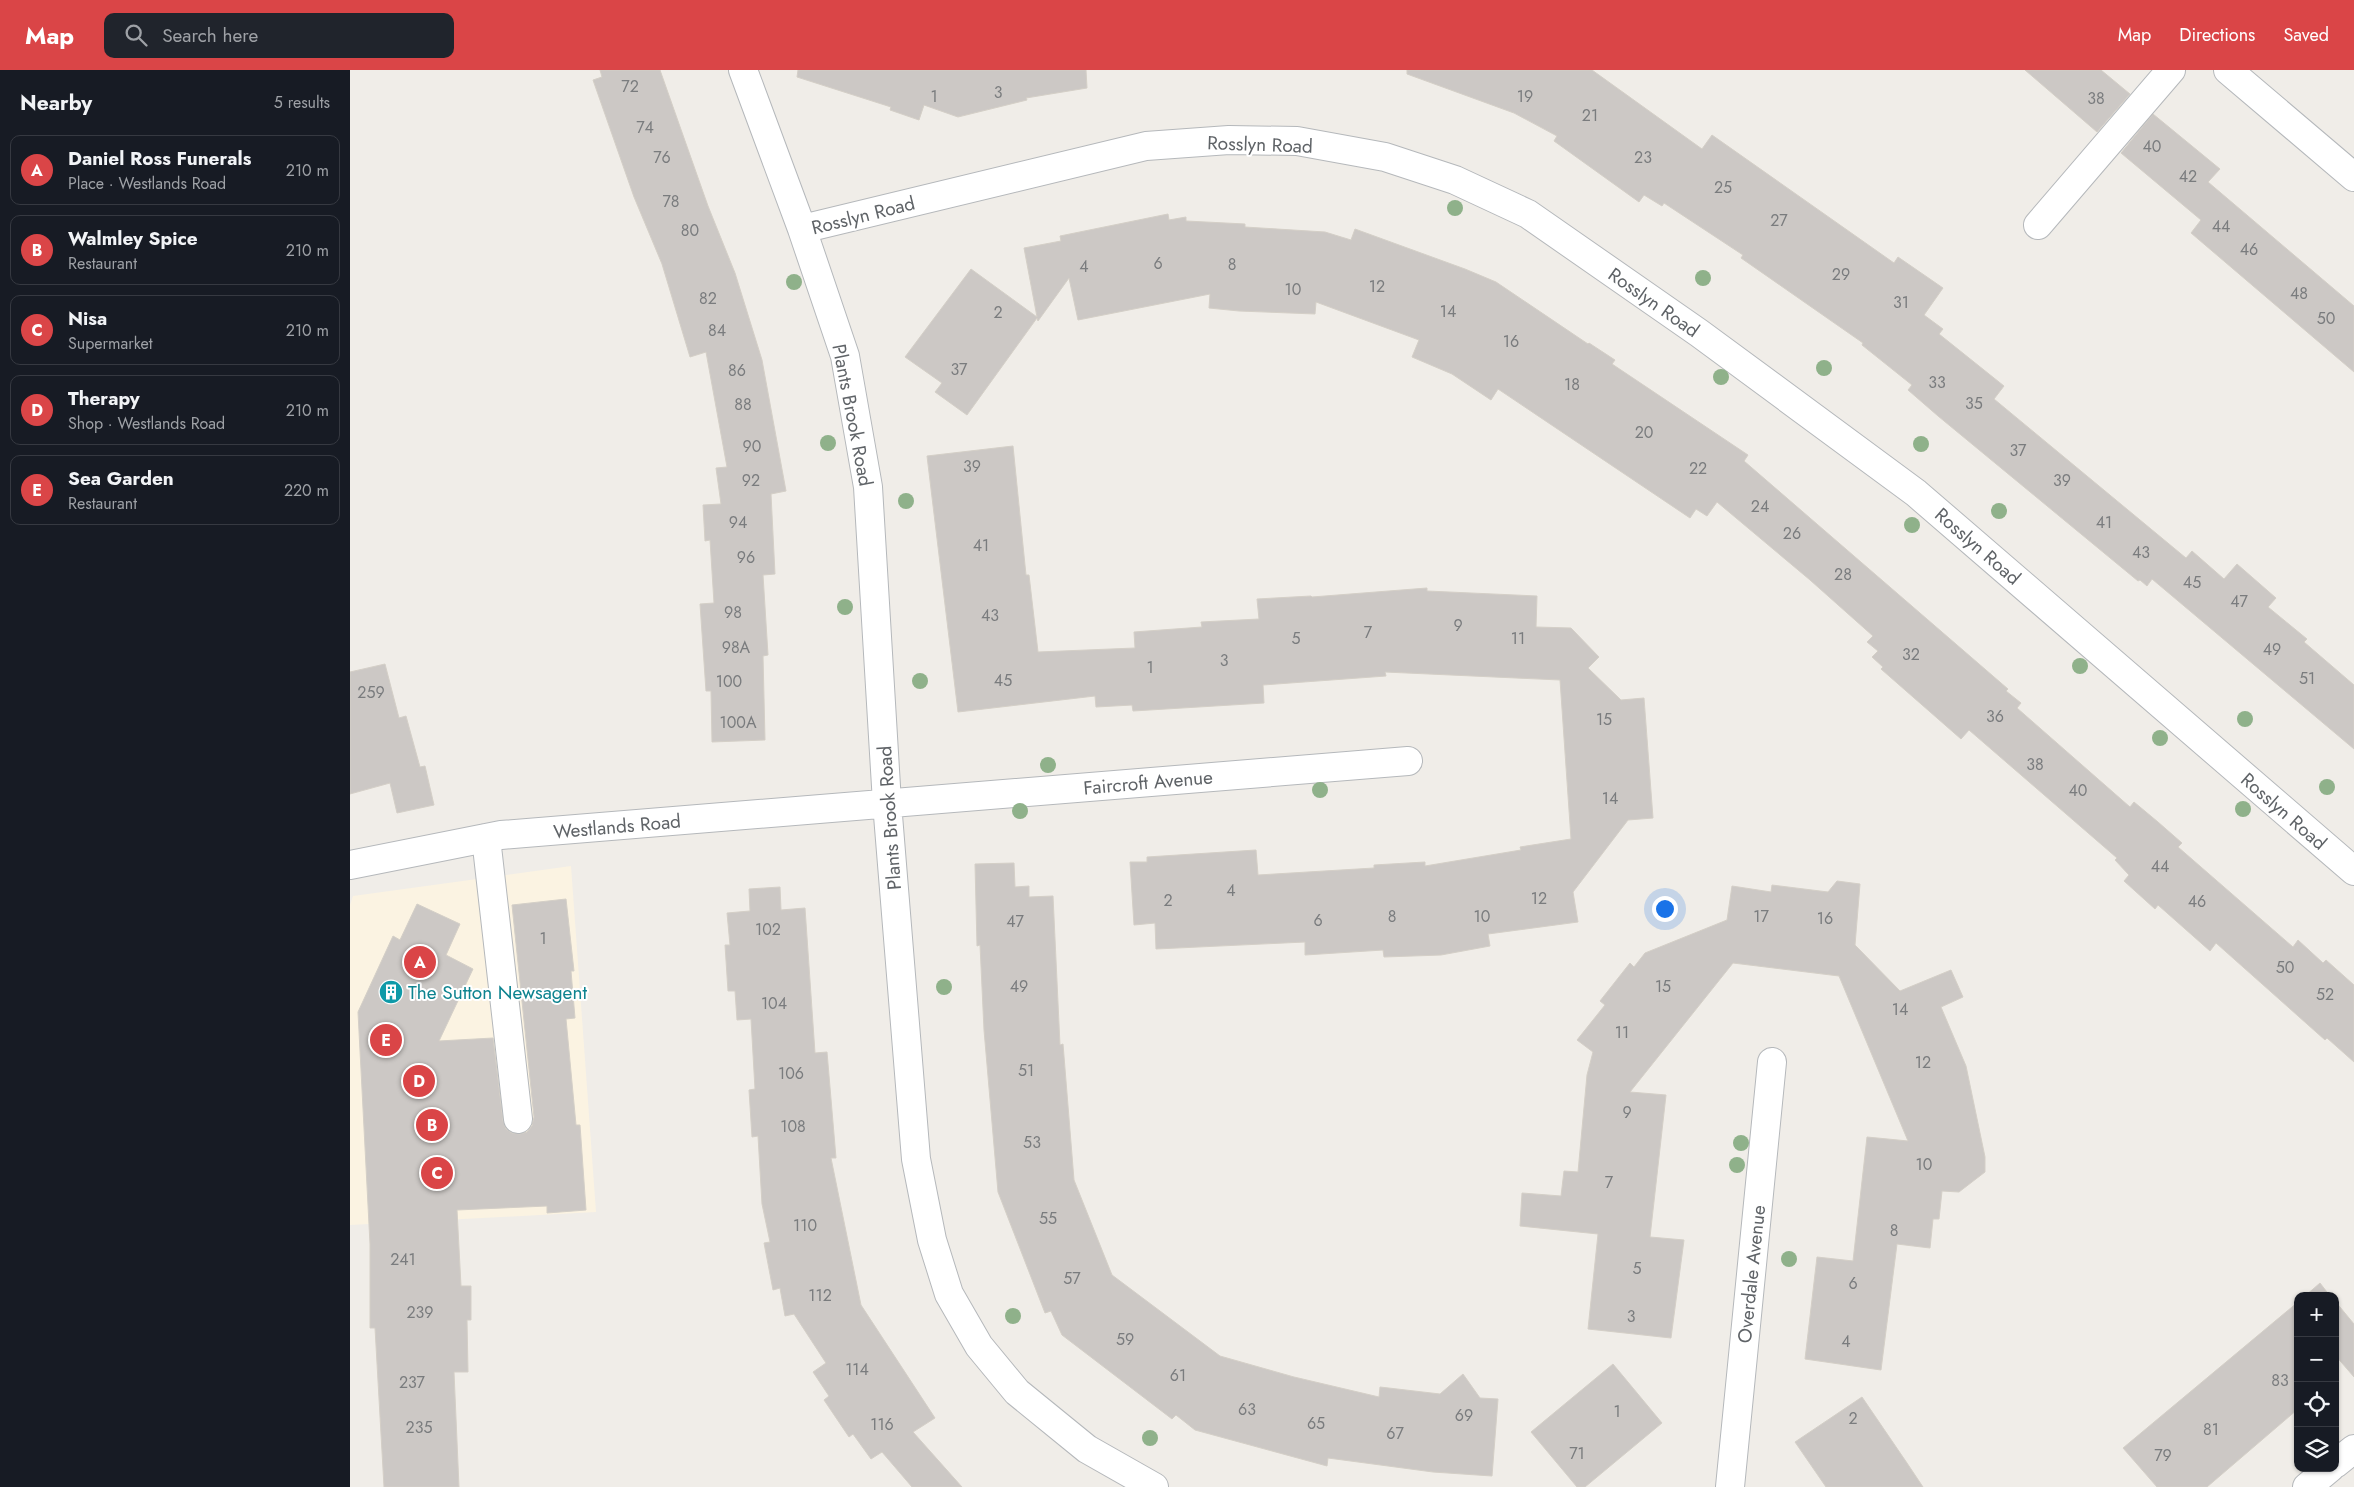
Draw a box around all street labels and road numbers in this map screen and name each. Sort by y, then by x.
street label: Rosslyn Road [1207,129,1313,160]
street label: Rosslyn Road [809,190,918,241]
street label: Rosslyn Road [1603,261,1705,344]
street label: Plants Brook Road [825,342,880,489]
street label: Rosslyn Road [1929,502,2026,591]
street label: Plants Brook Road [871,745,908,891]
street label: Faircroft Avenue [1082,763,1214,802]
street label: Rosslyn Road [2235,767,2332,856]
street label: Westlands Road [552,807,682,846]
street label: Overdale Avenue [1731,1203,1772,1344]

